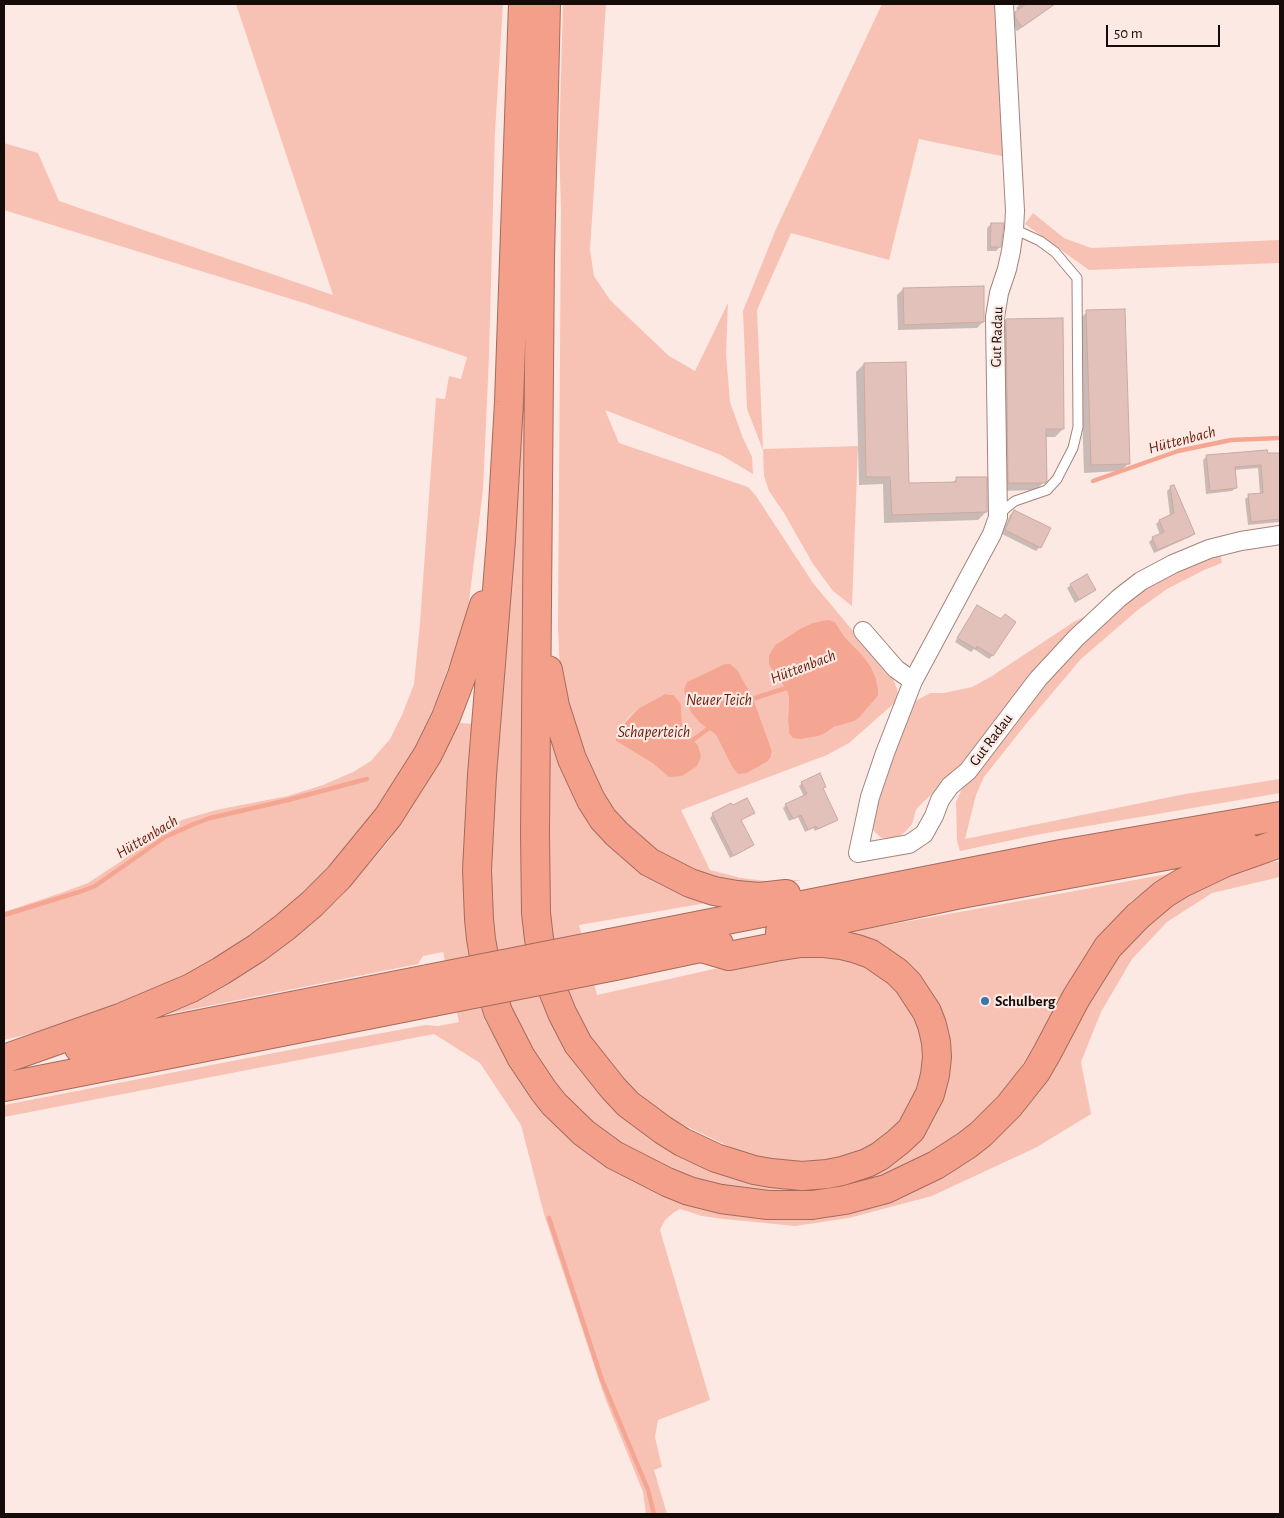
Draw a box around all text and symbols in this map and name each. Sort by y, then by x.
scale bar [1109,15,1223,47]
text: 50 m [1114,26,1143,41]
street label: Gut Radau [987,306,1007,368]
water label: Hüttenbach [1146,422,1218,458]
water label: Hüttenbach [767,646,839,688]
water label: Neuer Teich [686,690,752,710]
street label: Gut Radau [965,710,1017,770]
water label: Schaperteich [618,722,690,742]
water label: Hüttenbach [113,811,181,863]
place label: Schulberg [995,992,1055,1010]
marker: Schulberg [979,995,991,1007]

